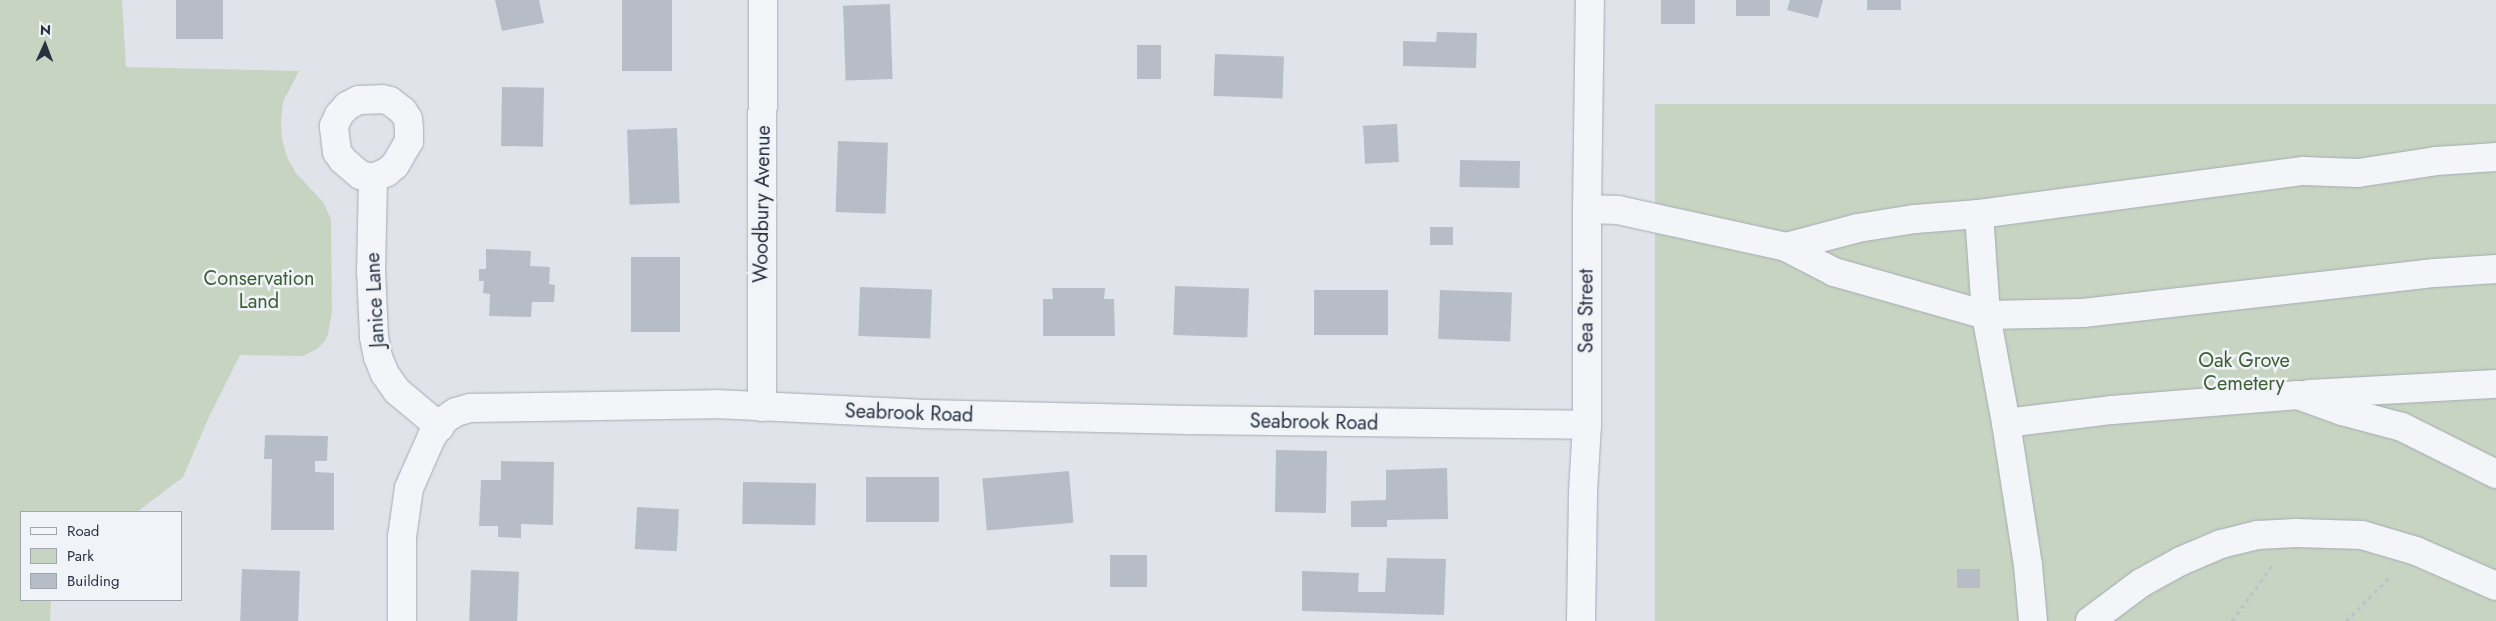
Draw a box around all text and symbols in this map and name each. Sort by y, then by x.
north arrow [20,20,70,70]
text: N [40,20,51,40]
street label: Woodbury Avenue [749,125,775,283]
street label: Janice Lane [361,252,389,348]
park label: Conservation Land [204,267,314,314]
street label: Sea Street [1574,269,1598,353]
park label: Oak Grove Cemetery [2198,349,2290,396]
street label: Seabrook Road [844,399,974,427]
street label: Seabrook Road [1249,409,1379,435]
legend [20,511,182,601]
text: Road [67,520,99,542]
text: Park [67,545,94,567]
text: Building [67,570,119,592]

